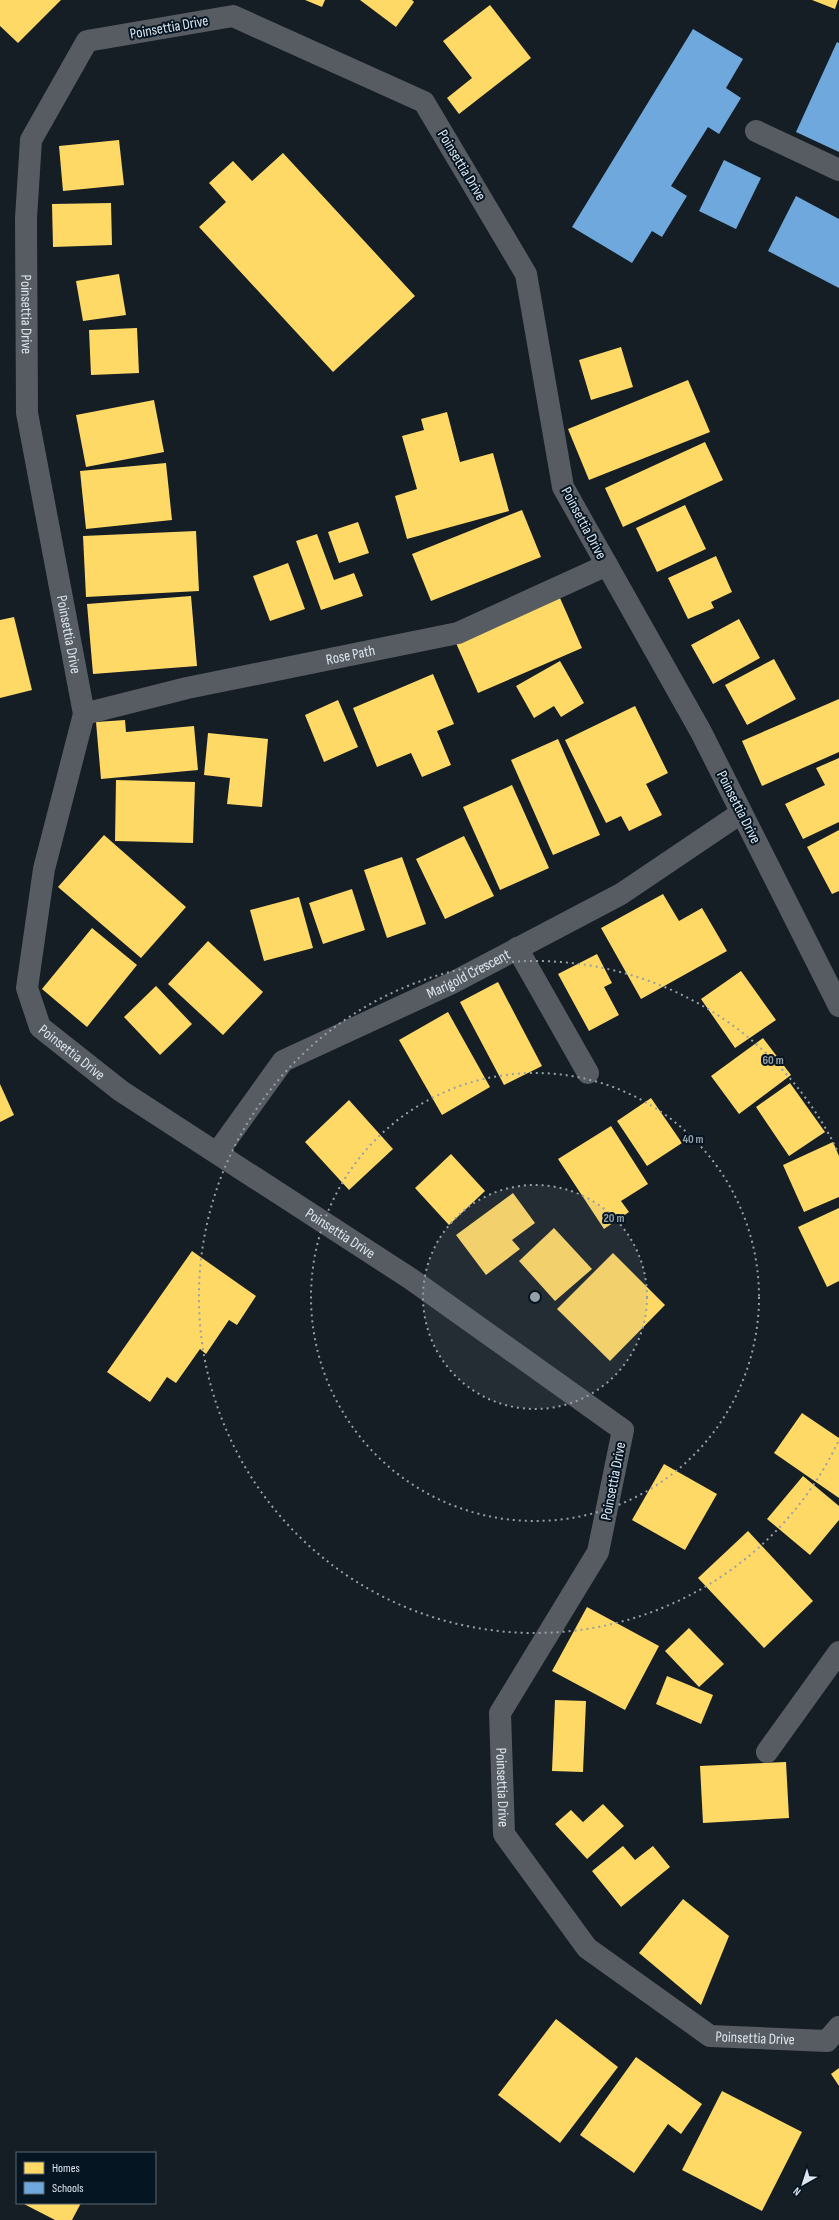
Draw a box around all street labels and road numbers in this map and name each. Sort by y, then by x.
street label: Poinsettia Drive [128,11,210,44]
street label: Poinsettia Drive [433,126,490,204]
street label: Poinsettia Drive [16,275,36,354]
street label: Poinsettia Drive [557,484,611,563]
street label: Poinsettia Drive [52,594,85,675]
street label: Rose Path [324,641,377,670]
street label: Poinsettia Drive [712,768,765,847]
street label: Marigold Crescent [424,945,514,1003]
street label: Poinsettia Drive [34,1020,109,1085]
street label: Poinsettia Drive [302,1204,379,1263]
street label: Poinsettia Drive [597,1440,630,1522]
street label: Poinsettia Drive [491,1747,513,1828]
street label: Poinsettia Drive [715,2027,795,2050]

